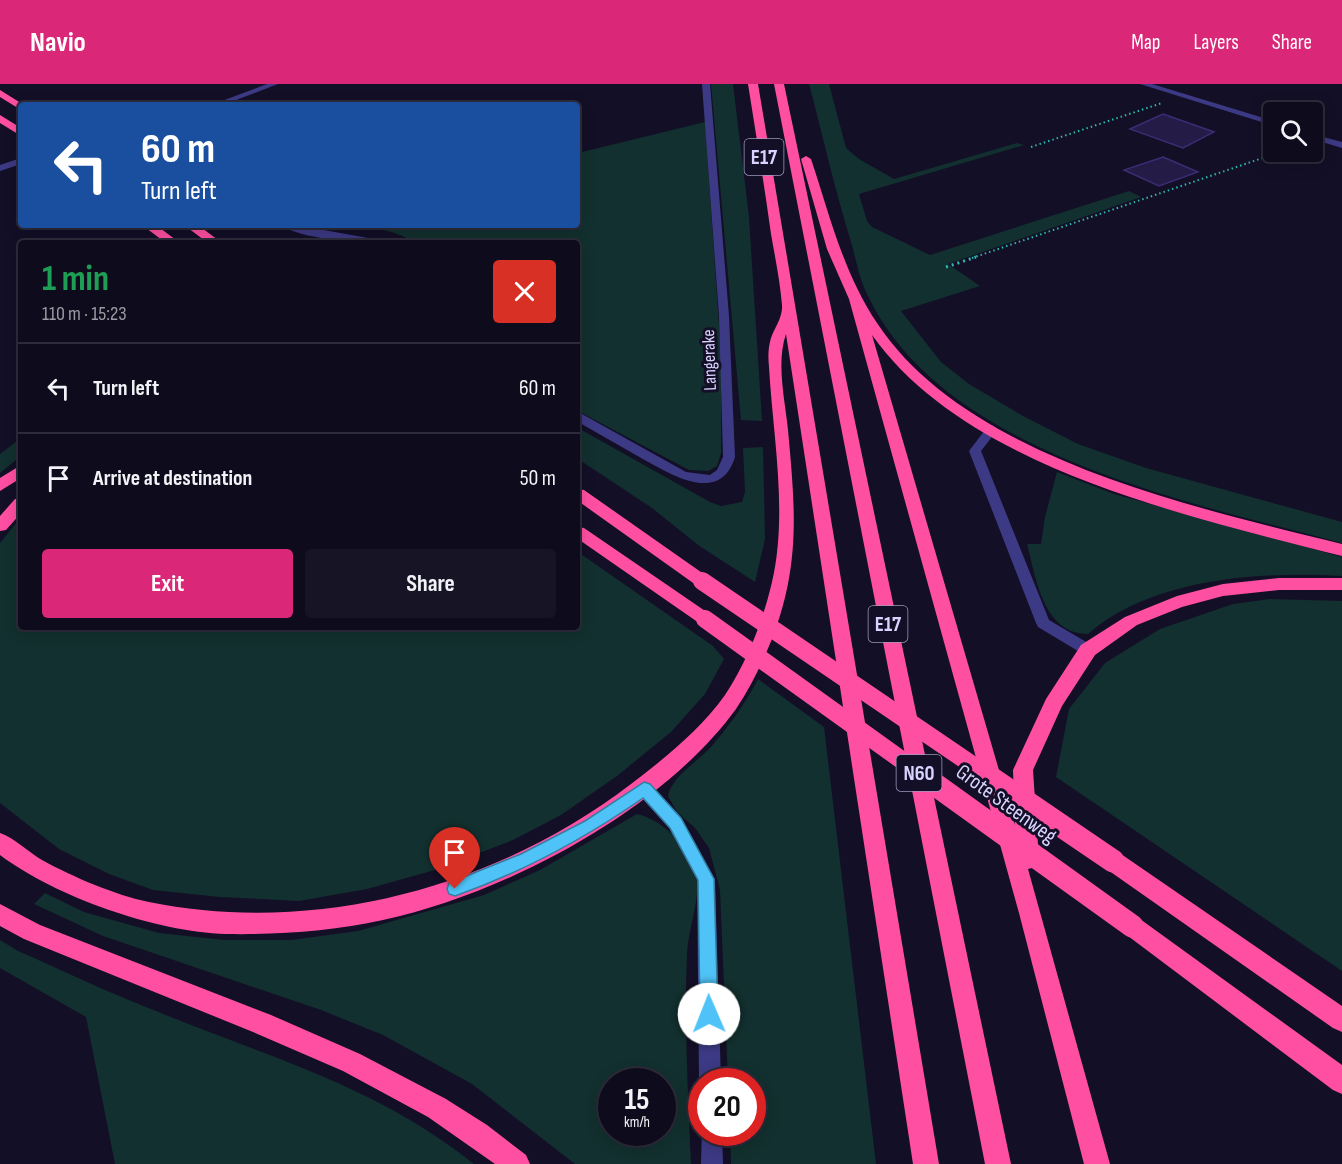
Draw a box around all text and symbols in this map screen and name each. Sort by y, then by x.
text: Navio [30,26,86,59]
text: Map [1131,30,1160,55]
text: Layers [1193,30,1239,55]
text: Share [1272,30,1312,55]
map controls [1263,102,1323,162]
button: search [1263,102,1323,162]
text: 60 m [141,124,215,175]
icon: left [42,126,120,204]
road number: E17 [744,139,783,175]
text: Turn left [141,175,217,207]
text: 1 min [42,258,109,301]
button: close [493,260,556,323]
text: 110 m · 15:23 [42,302,127,326]
street label: Langerake [698,329,721,391]
icon: left [42,372,75,405]
text: Turn left [93,375,159,402]
text: 60 m [519,375,556,402]
icon: arrive [42,462,75,495]
text: Arrive at destination [93,465,252,492]
text: 50 m [520,465,556,492]
button: Exit [42,549,293,618]
button: Share [305,549,556,618]
road number: E17 [868,606,908,642]
road number: N60 [896,755,942,791]
street label: Grote Steenweg [950,759,1062,850]
pin [429,827,480,889]
icon: arrive [438,836,471,869]
position arrow [677,982,741,1046]
speed limit sign: 20 [688,1068,766,1146]
text: 15 [625,1082,650,1118]
text: km/h [624,1113,650,1132]

